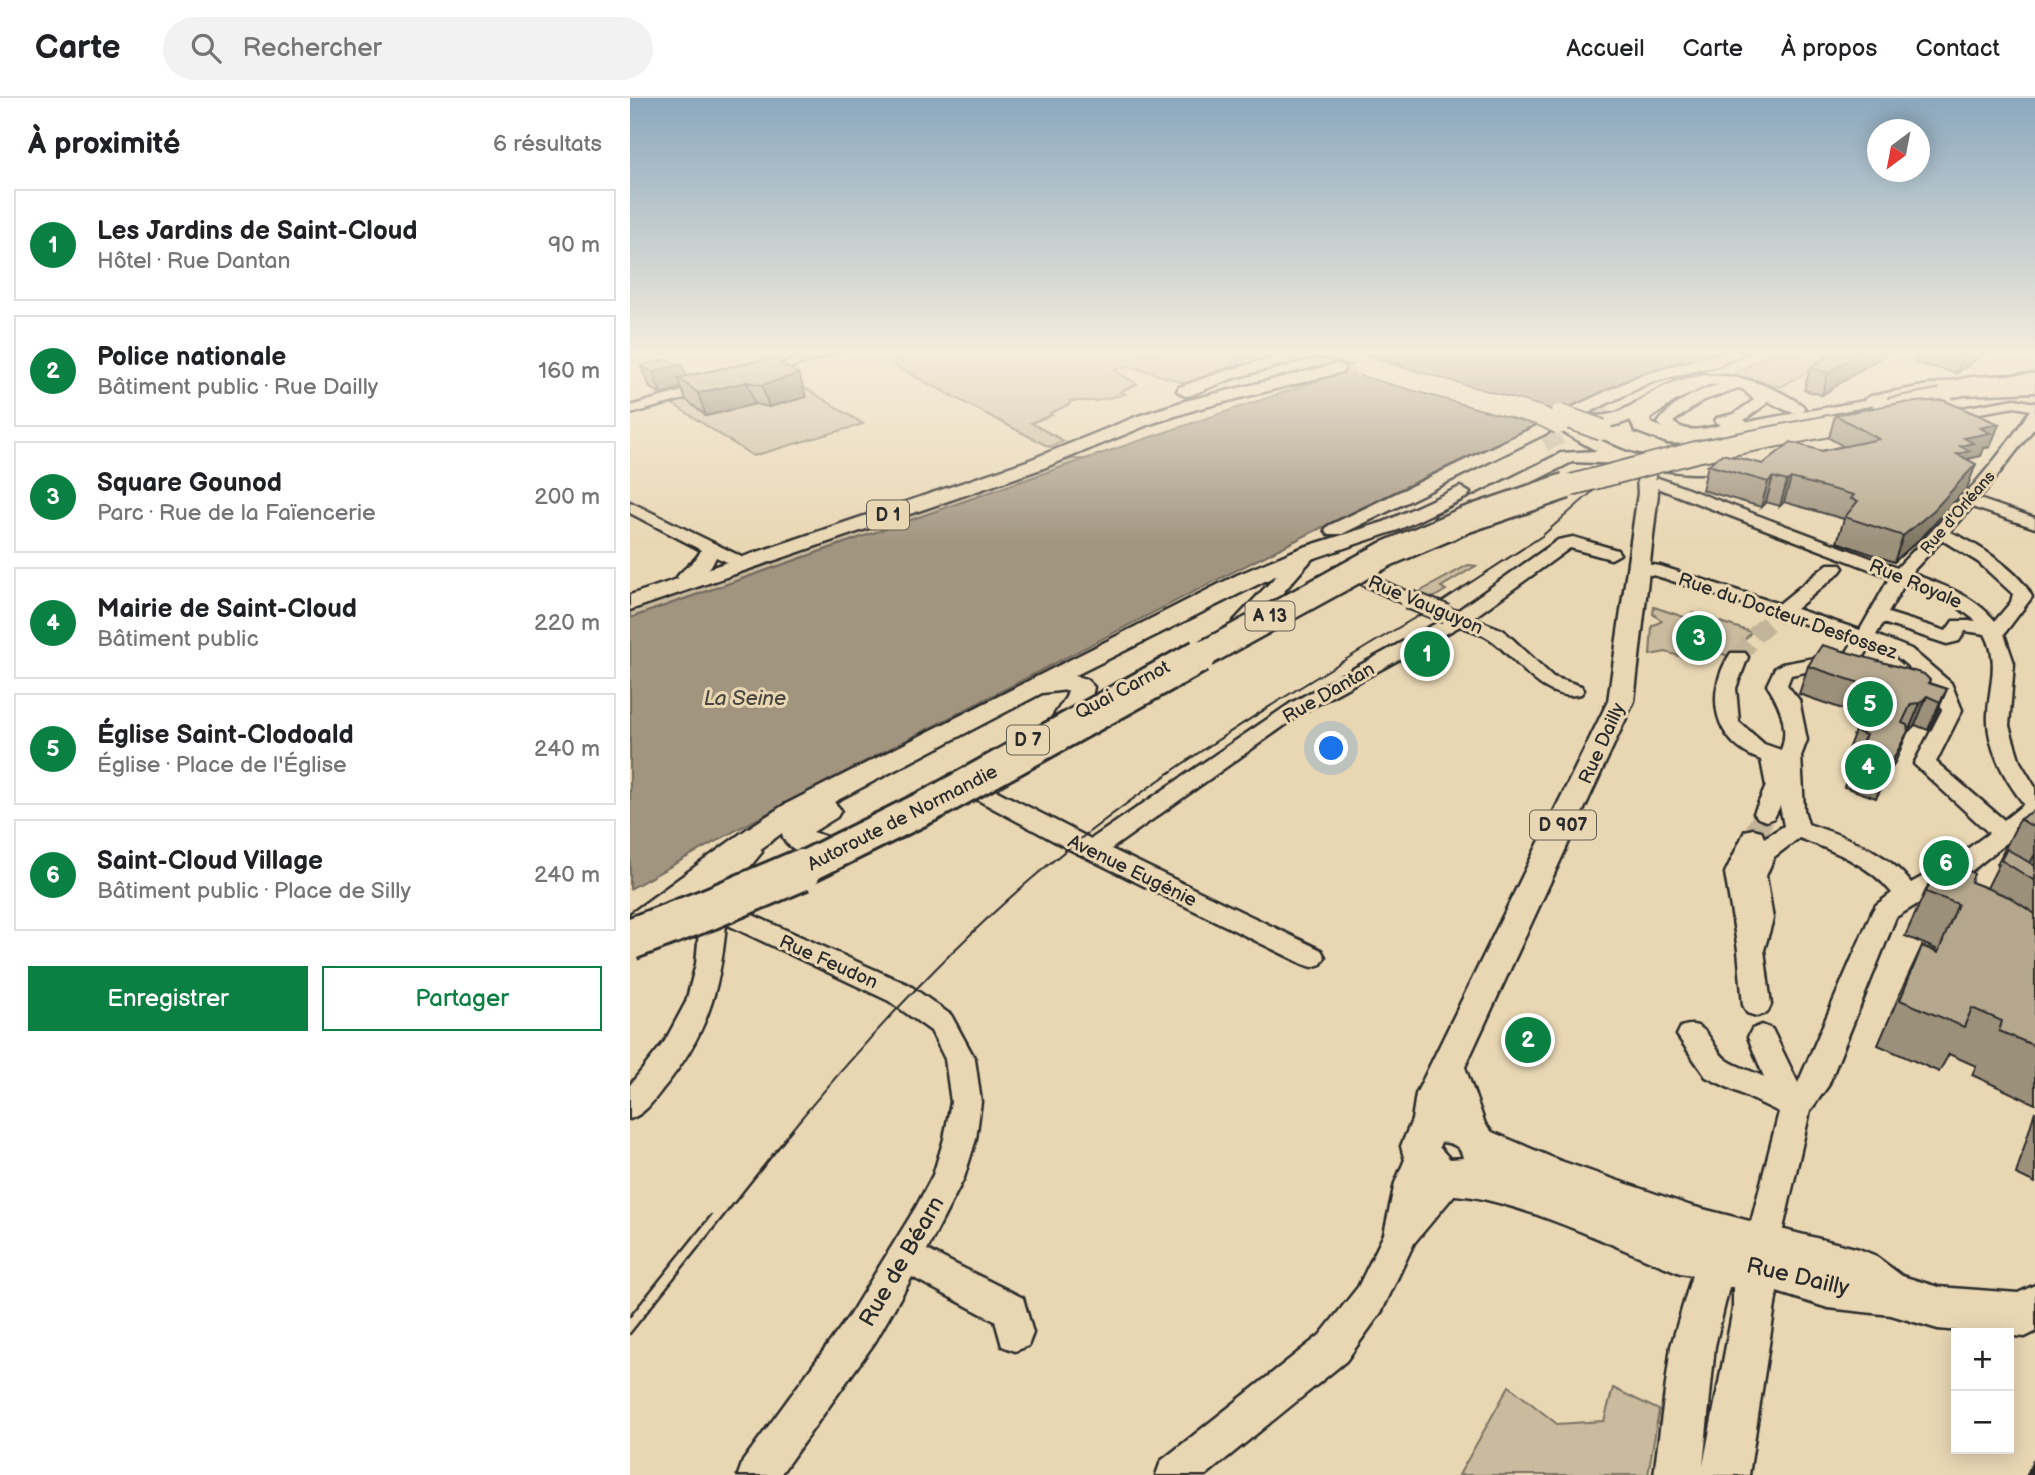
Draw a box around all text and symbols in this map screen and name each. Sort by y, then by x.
search box [163,17,653,80]
text: Carte [35,28,121,68]
icon: search [187,29,225,67]
text: Rechercher [243,33,382,64]
text: Accueil [1566,34,1645,63]
text: Carte [1683,34,1743,63]
text: À propos [1781,34,1877,63]
text: Contact [1915,34,2000,63]
north arrow [1867,119,1930,182]
text: À proximité [28,126,180,162]
text: 6 résultats [493,130,602,158]
text: Les Jardins de Saint-Cloud [97,216,417,247]
text: 1 [48,231,58,259]
text: 90 m [548,231,600,259]
text: Hôtel · Rue Dantan [97,247,290,275]
text: Police nationale [97,342,286,373]
text: 2 [46,357,60,385]
text: 160 m [538,357,600,385]
text: Bâtiment public · Rue Dailly [97,373,378,401]
street label: Rue d'Orléans [1917,467,1999,558]
text: Square Gounod [97,468,282,499]
text: 3 [46,483,60,511]
text: 200 m [534,483,600,511]
text: Parc · Rue de la Faïencerie [97,499,376,527]
road number: D 1 [867,500,909,530]
street label: Rue Royale [1865,555,1965,614]
street label: Rue du Docteur Desfossez [1675,568,1901,665]
street label: Rue Vauguyon [1364,571,1486,640]
text: Mairie de Saint-Cloud [97,594,357,625]
road number: A 13 [1246,602,1294,630]
text: 4 [46,609,60,637]
text: 220 m [534,609,600,637]
pin: 3 [1676,612,1722,664]
text: Bâtiment public [97,625,259,653]
pin: 1 [1404,628,1450,680]
street label: Quai Carnot [1071,656,1174,725]
street label: Rue Dantan [1279,658,1379,729]
pin: 5 [1847,678,1893,730]
water label: La Seine [704,686,786,711]
street label: Rue Dailly [1574,699,1631,788]
text: Église Saint-Clodoald [97,720,354,751]
road number: D 7 [1007,726,1049,754]
your location [1314,731,1348,765]
text: 5 [46,735,60,763]
text: 240 m [534,735,600,763]
pin: 4 [1845,741,1891,793]
text: Église · Place de l'Église [97,751,347,779]
street label: Autoroute de Normandie [804,760,1002,876]
road number: D 907 [1530,810,1596,840]
street label: Avenue Eugénie [1064,830,1200,912]
pin: 6 [1923,837,1969,889]
text: Saint-Cloud Village [97,846,323,877]
text: 6 [46,861,60,889]
text: 240 m [534,861,600,889]
text: Bâtiment public · Place de Silly [97,877,411,905]
street label: Rue Feudon [776,930,881,994]
button: Enregistrer [28,966,308,1031]
button: Partager [322,966,602,1031]
pin: 2 [1505,1014,1551,1066]
street label: Rue de Béarn [853,1191,950,1332]
street label: Rue Dailly [1744,1252,1852,1303]
map controls [1951,1328,2014,1454]
button: + [1951,1328,2014,1391]
button: − [1951,1391,2014,1454]

